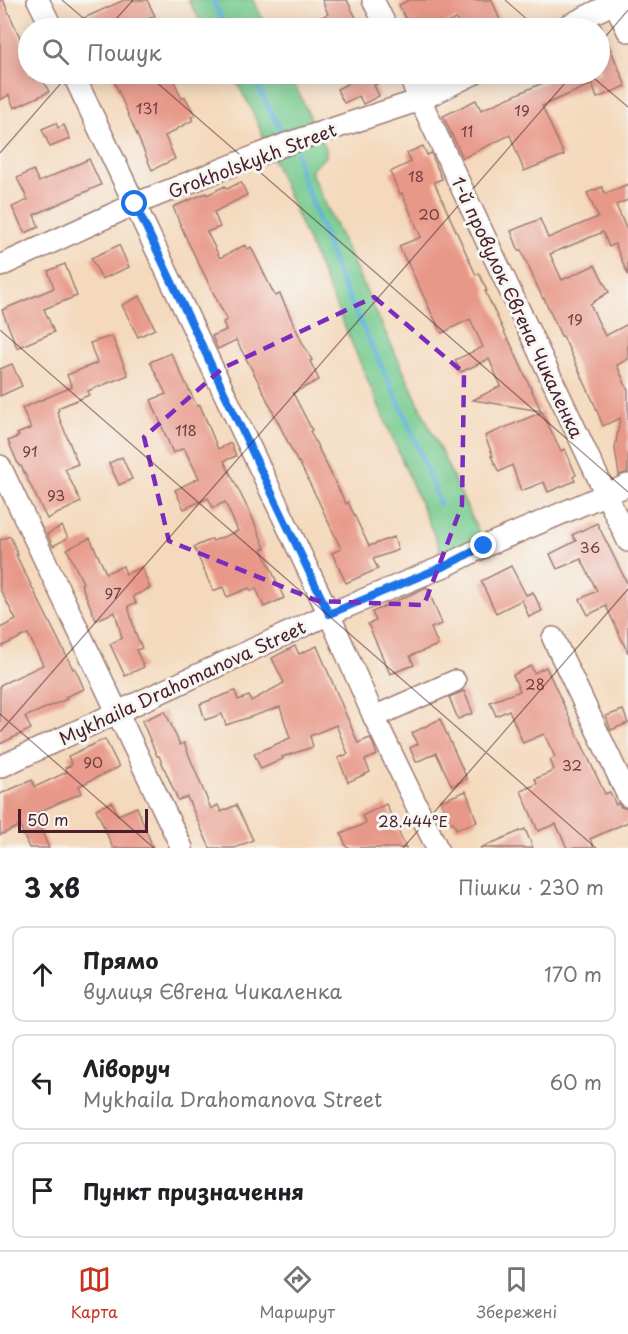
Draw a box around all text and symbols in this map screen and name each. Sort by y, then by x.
search box [18,18,610,84]
icon: search [39,35,72,68]
text: Пошук [87,35,162,68]
house number: 131 [136,96,158,119]
house number: 19 [514,98,530,121]
street label: Grokholskykh Street [164,115,340,205]
house number: 11 [461,119,473,142]
house number: 18 [408,164,424,187]
street label: 1-й провулок Євгена Чикаленка [445,172,591,443]
route start [121,190,147,216]
house number: 20 [418,202,440,225]
house number: 19 [567,307,583,330]
house number: 118 [175,418,197,441]
house number: 91 [22,439,38,462]
house number: 93 [47,483,65,506]
route end [470,532,496,558]
house number: 36 [580,535,600,558]
house number: 97 [104,581,122,604]
street label: Mykhaila Drahomanova Street [54,613,310,751]
house number: 28 [525,672,545,695]
house number: 90 [83,750,103,773]
house number: 32 [562,753,582,776]
scale bar [18,806,148,834]
text: 50 m [27,807,68,831]
text: 28.444°E [378,809,448,832]
text: 3 хв [24,868,80,907]
text: Пішки · 230 m [458,872,604,902]
text: Прямо [83,943,158,976]
icon: ahead [26,958,59,991]
text: 170 m [544,959,602,989]
text: вулиця Євгена Чикаленка [83,976,342,1006]
text: Ліворуч [83,1051,170,1084]
icon: left [26,1066,59,1099]
text: 60 m [550,1067,602,1097]
text: Mykhaila Drahomanova Street [83,1084,382,1114]
icon: arrive [26,1174,59,1207]
text: Пункт призначення [83,1174,304,1207]
tab: Карта [71,1263,118,1323]
tab: Маршрут [259,1263,335,1323]
tab: Збережені [477,1263,557,1323]

